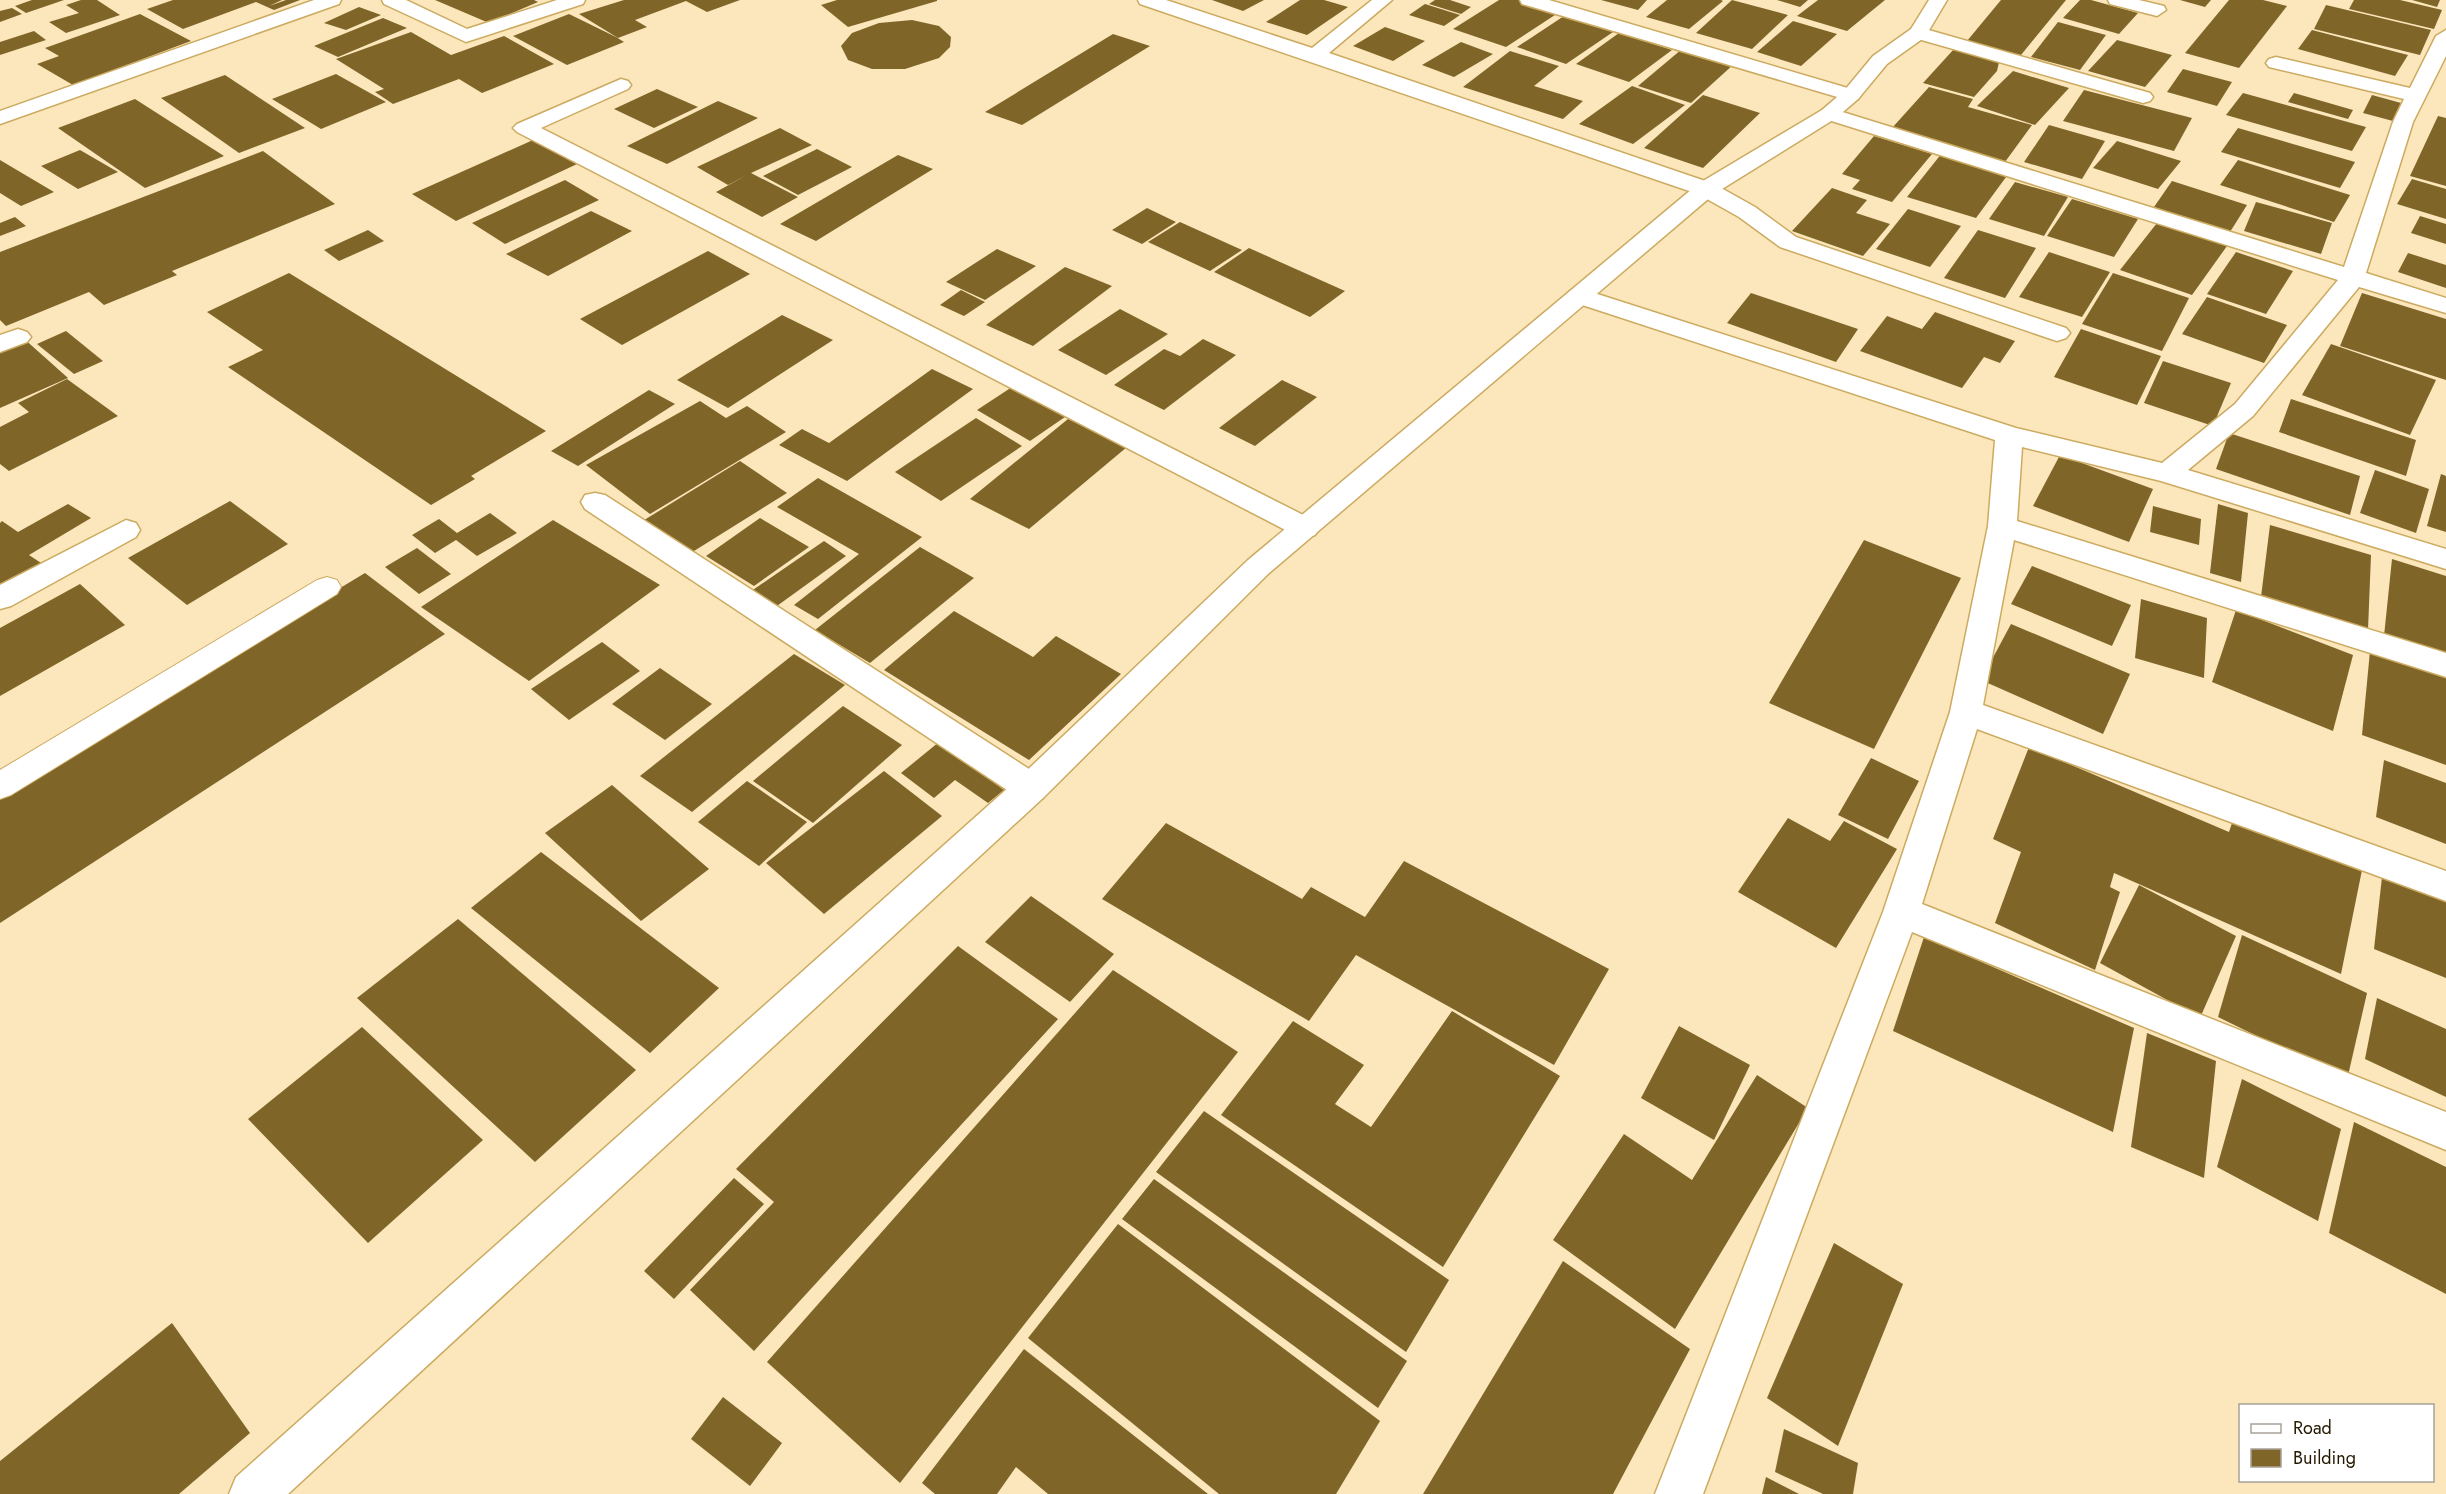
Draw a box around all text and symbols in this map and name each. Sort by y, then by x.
legend [2239,1404,2434,1482]
text: Road [2293,1415,2332,1441]
text: Building [2293,1445,2356,1471]

